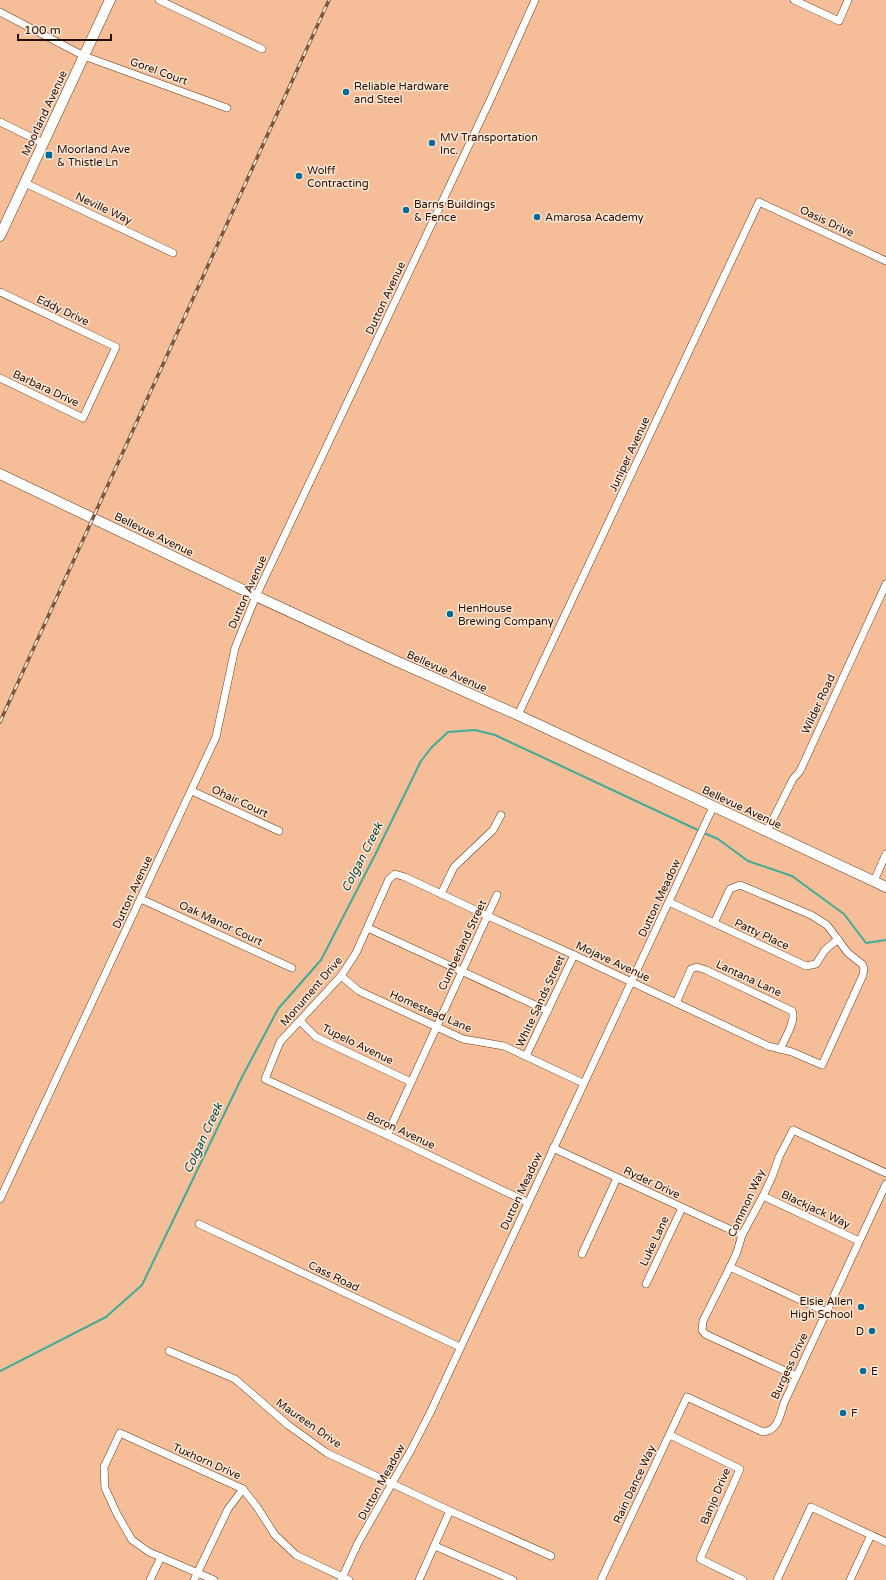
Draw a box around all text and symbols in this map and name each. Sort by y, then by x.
scale bar [18,16,111,42]
text: 100 m [24,23,61,37]
street label: Gorel Court [128,55,189,88]
street label: Moorland Avenue [19,68,70,158]
place label: Reliable Hardware and Steel [354,80,449,106]
marker: Reliable Hardware and Steel [341,87,351,97]
place label: MV Transportation Inc. [440,131,538,157]
marker: MV Transportation Inc. [427,138,437,148]
place label: Moorland Ave & Thistle Ln [57,143,130,169]
marker: Moorland Ave & Thistle Ln [44,150,54,160]
place label: Wolff Contracting [307,164,369,190]
marker: Wolff Contracting [294,171,304,181]
street label: Neville Way [74,190,134,227]
place label: Barns Buildings & Fence [414,198,495,224]
street label: Oasis Drive [798,203,856,240]
marker: Barns Buildings & Fence [401,205,411,215]
place label: Amarosa Academy [545,211,644,224]
marker: Amarosa Academy [532,212,542,222]
street label: Dutton Avenue [363,260,408,337]
street label: Eddy Drive [34,293,91,328]
street label: Barbara Drive [11,367,81,409]
street label: Juniper Avenue [606,415,652,494]
street label: Bellevue Avenue [112,510,195,559]
street label: Dutton Avenue [225,554,269,631]
place label: HenHouse Brewing Company [458,602,554,628]
marker: HenHouse Brewing Company [445,609,455,619]
street label: Bellevue Avenue [405,648,489,695]
street label: Wilder Road [799,672,838,736]
street label: Ohair Court [209,783,270,820]
street label: Bellevue Avenue [700,783,784,832]
water label: Colgan Creek [339,819,386,894]
street label: Dutton Avenue [110,854,155,931]
street label: Dutton Meadow [636,857,683,939]
street label: Oak Manor Court [177,898,265,948]
street label: Cumberland Street [436,898,489,993]
street label: Patty Place [732,916,791,953]
street label: Mojave Avenue [574,939,652,984]
street label: White Sands Street [513,953,567,1049]
street label: Monument Drive [278,954,345,1029]
street label: Lantana Lane [714,958,784,999]
street label: Homestead Lane [388,988,474,1035]
street label: Tupelo Avenue [320,1022,395,1067]
water label: Colgan Creek [181,1099,226,1175]
street label: Boron Avenue [365,1109,437,1152]
street label: Dutton Meadow [498,1150,545,1232]
street label: Ryder Drive [621,1164,682,1201]
street label: Common Way [725,1167,768,1239]
street label: Blackjack Way [779,1188,852,1231]
street label: Luke Lane [637,1214,672,1268]
street label: Cass Road [306,1259,361,1294]
place label: Elsie Allen High School [790,1295,853,1321]
marker: Elsie Allen High School [856,1302,866,1312]
place label: D [856,1325,864,1338]
marker: D [867,1326,877,1336]
street label: Burgess Drive [768,1331,811,1402]
place label: E [871,1365,878,1378]
marker: E [858,1366,868,1376]
street label: Maureen Drive [274,1396,344,1451]
place label: F [851,1407,858,1420]
marker: F [838,1408,848,1418]
street label: Tuxhorn Drive [171,1441,243,1482]
street label: Dutton Meadow [355,1442,408,1522]
street label: Rain Dance Way [611,1443,658,1525]
street label: Banjo Drive [698,1466,733,1526]

